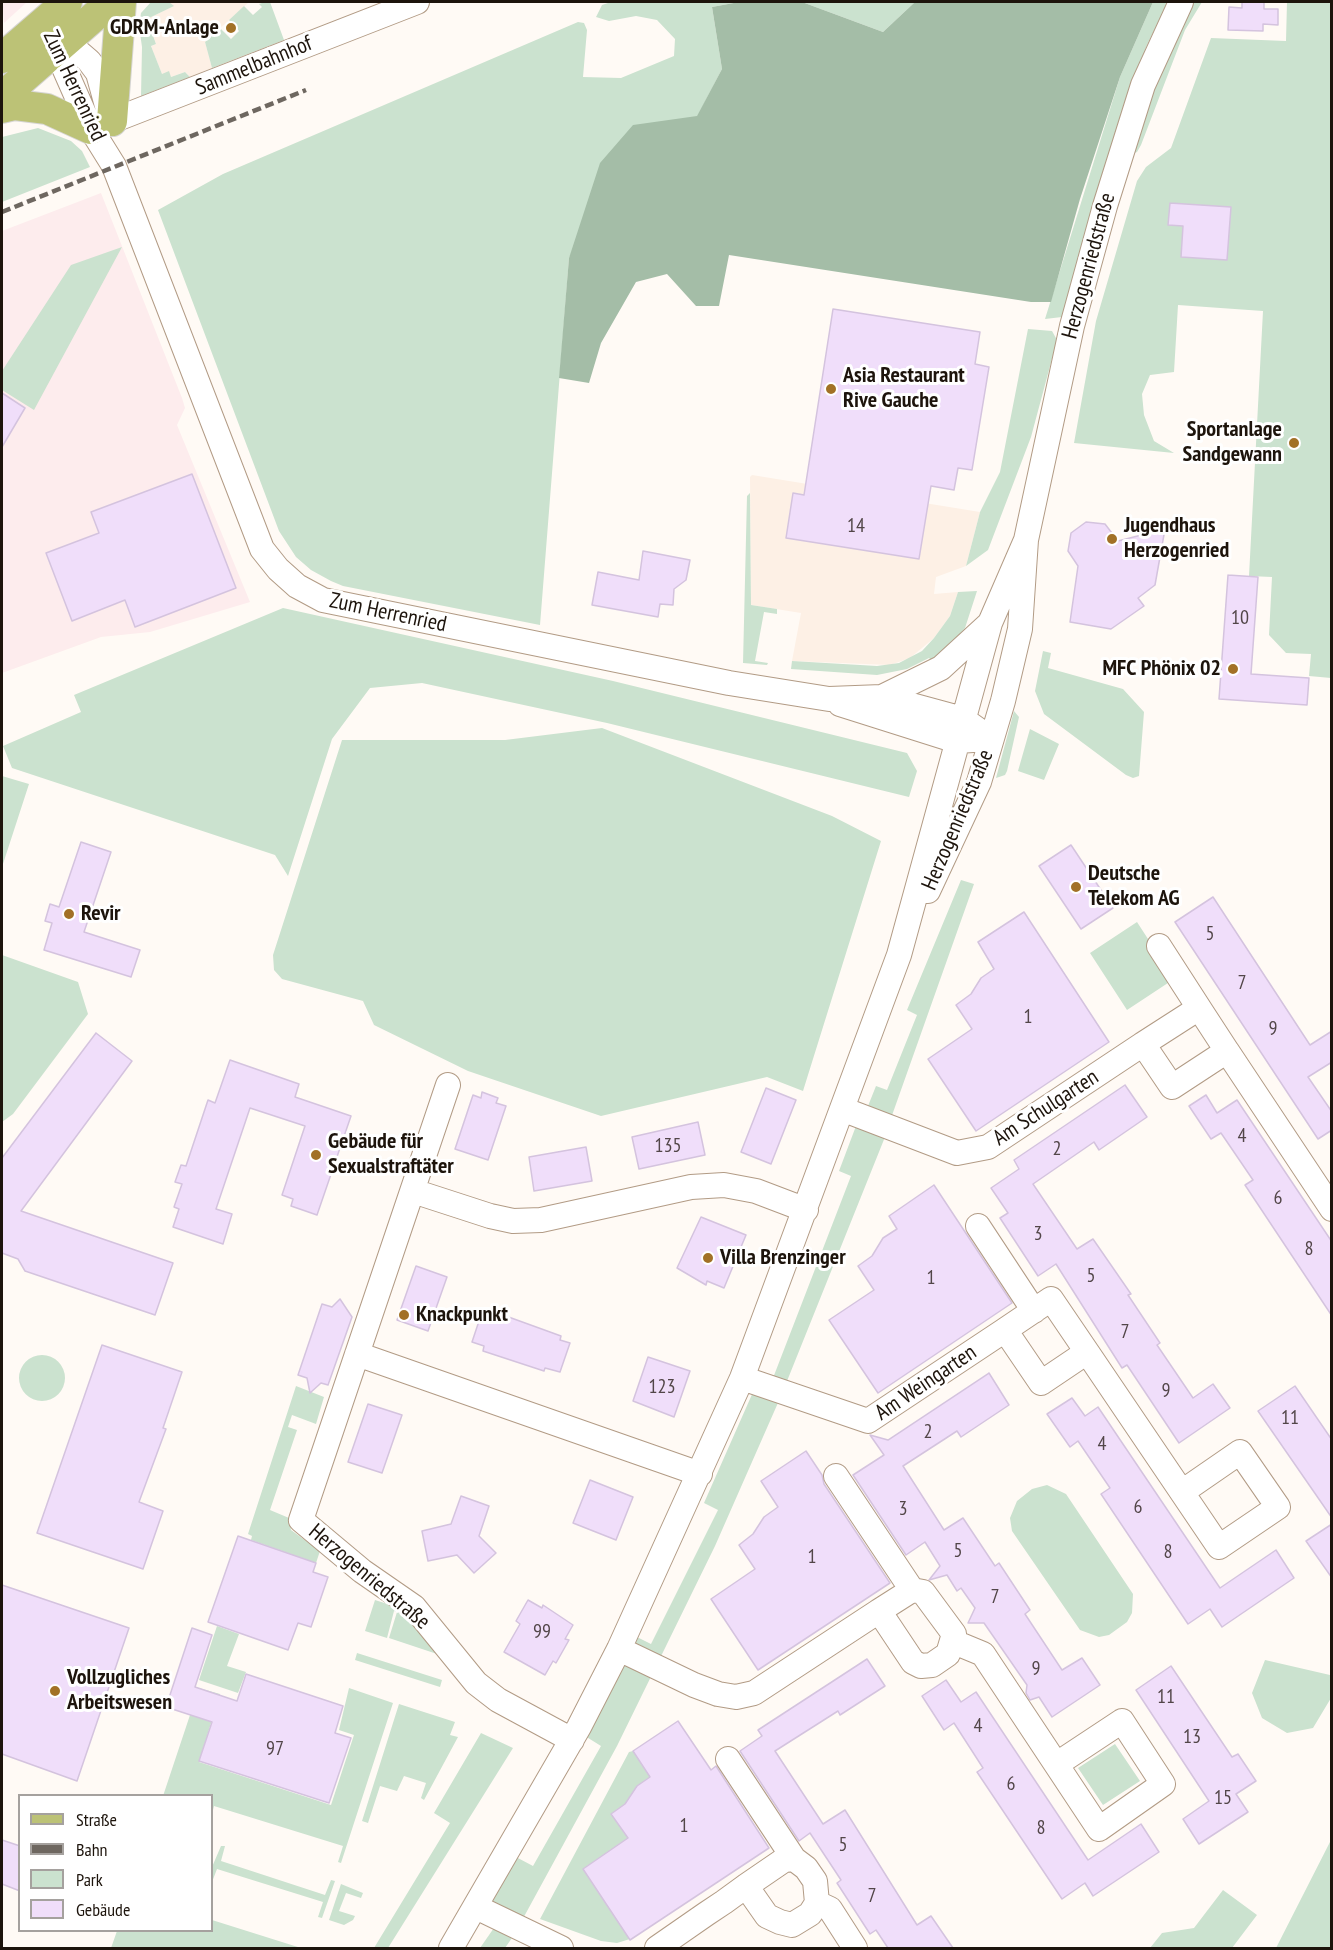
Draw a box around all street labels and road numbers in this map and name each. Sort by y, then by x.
street label: Zum Herrenried [37,27,111,145]
street label: Sammelbahnhof [192,31,316,101]
street label: Herzogenriedstraße [1057,190,1121,342]
street label: Zum Herrenried [327,588,449,638]
street label: Herzogenriedstraße [917,746,999,894]
street label: Am Schulgarten [988,1064,1104,1152]
street label: Am Weingarten [870,1340,982,1426]
street label: Herzogenriedstraße [303,1519,435,1635]

